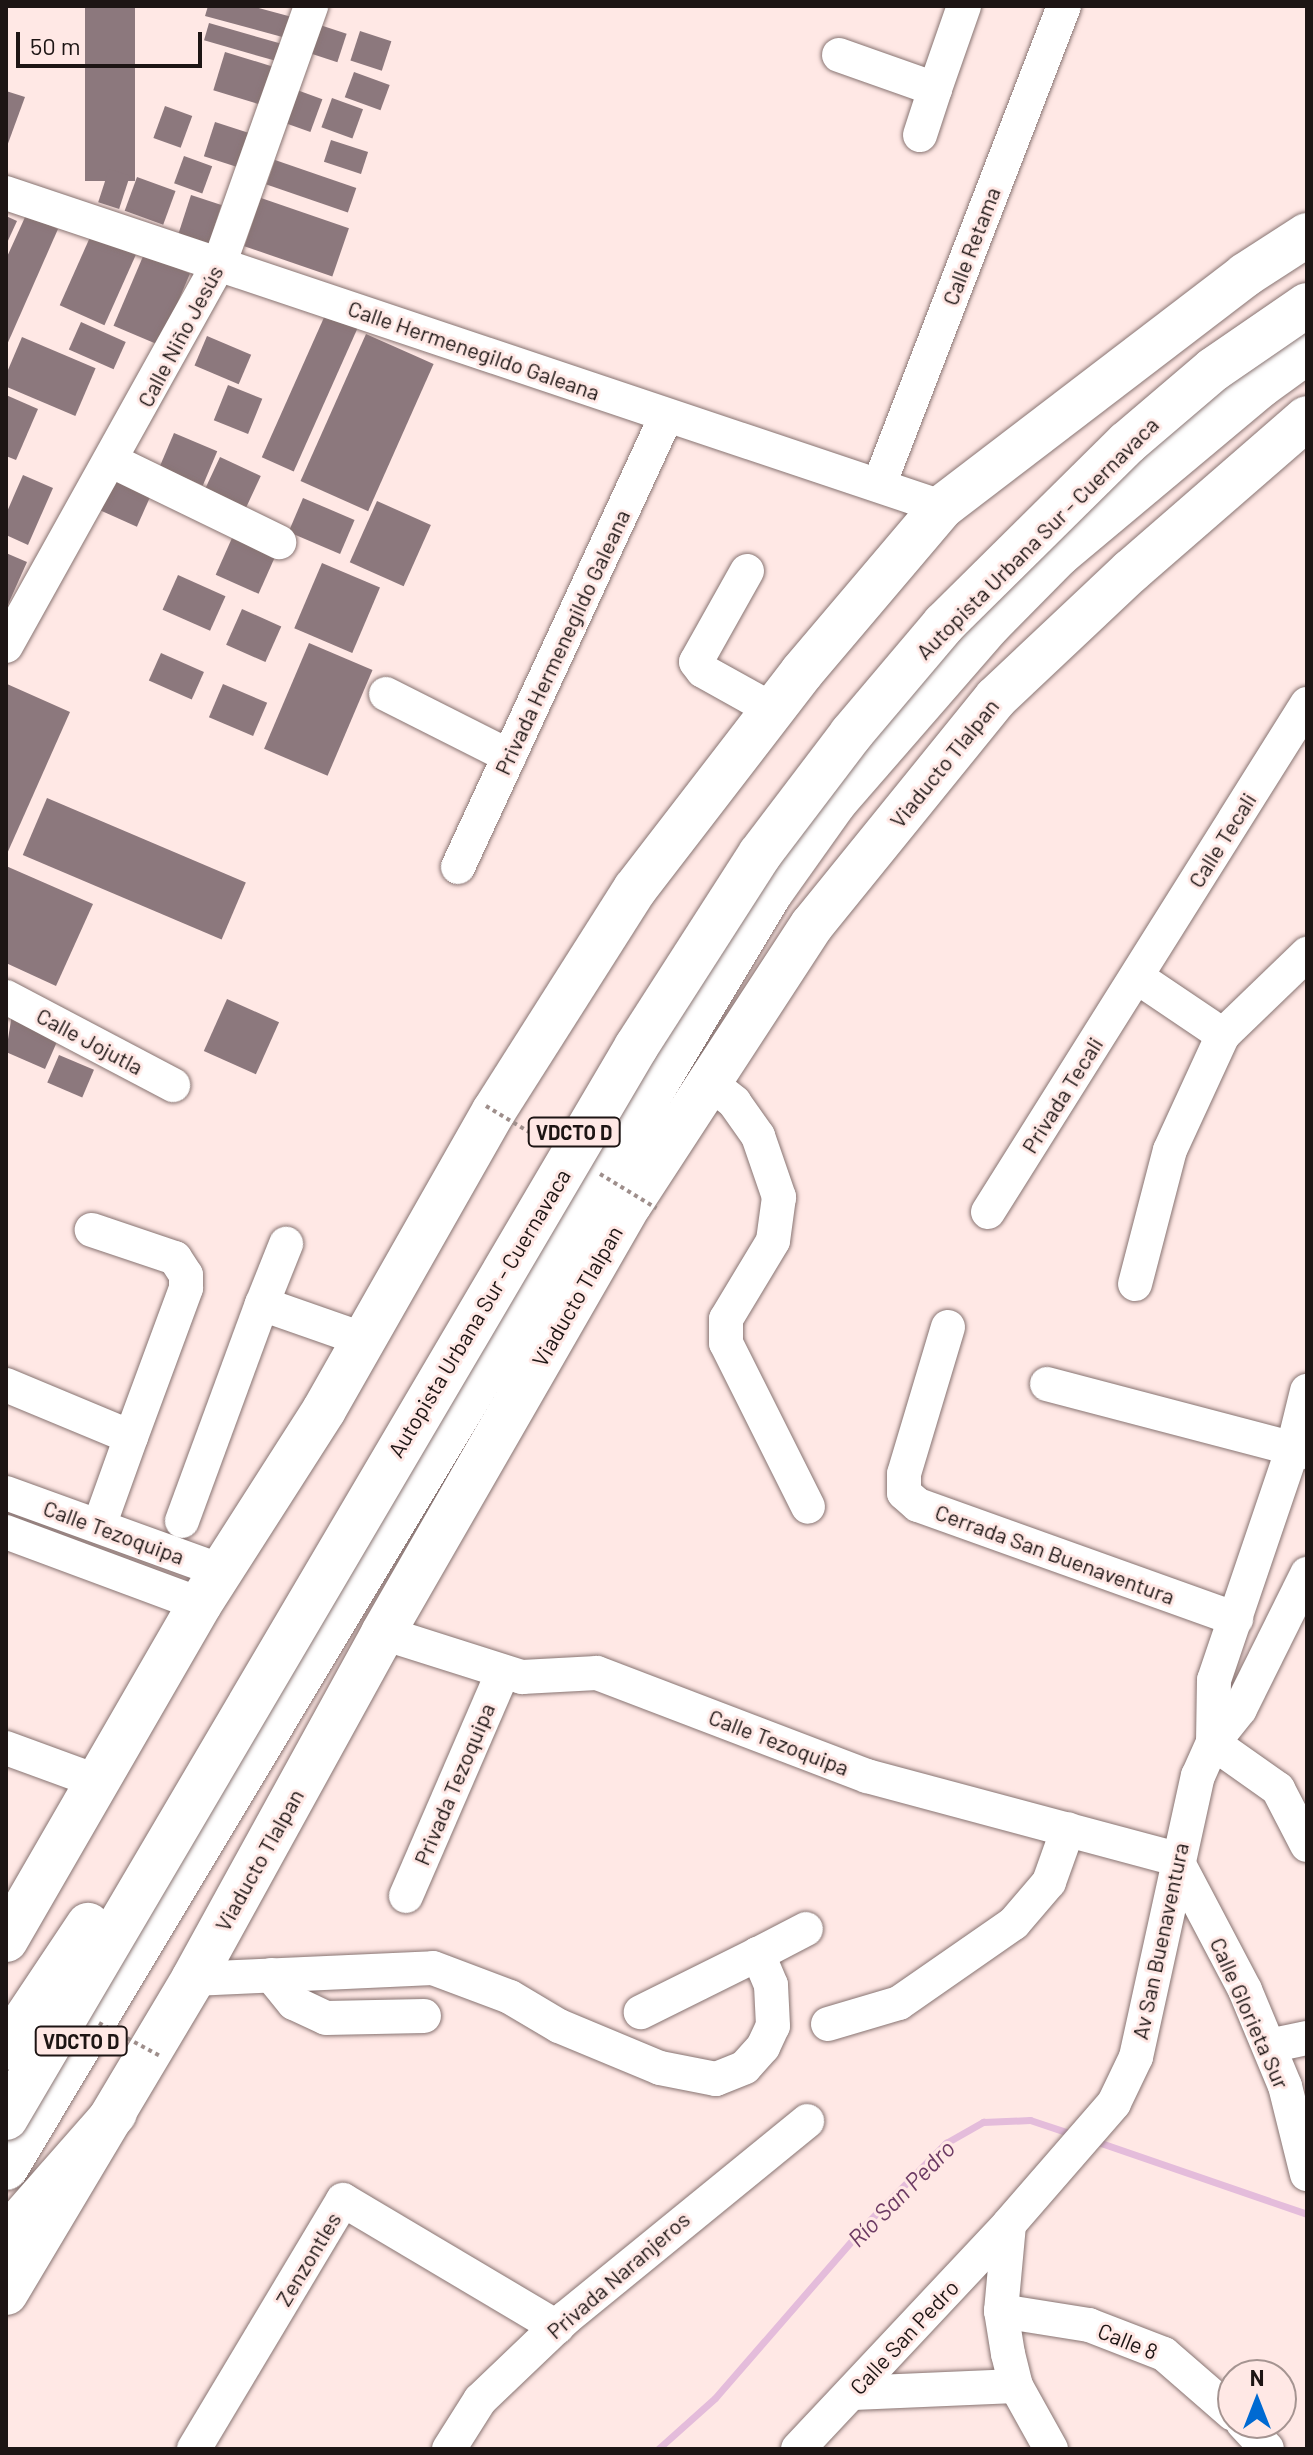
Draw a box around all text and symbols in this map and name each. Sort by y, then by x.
scale bar [20,16,206,66]
text: 50 m [30,31,81,60]
street label: Calle Retama [936,183,1006,309]
street label: Calle Niño Jesús [132,261,228,411]
street label: Calle Hermenegildo Galeana [345,294,603,406]
street label: Autopista Urbana Sur - Cuernavaca [910,411,1164,665]
street label: Privada Hermenegildo Galeana [489,505,635,779]
street label: Viaducto Tlalpan [884,693,1004,833]
street label: Calle Tecali [1183,788,1261,892]
street label: Calle Jojutla [32,1002,148,1080]
street label: Privada Tecali [1016,1032,1108,1158]
road number: VDCTO D [526,1116,622,1148]
street label: Autopista Urbana Sur - Cuernavaca [382,1164,576,1462]
street label: Viaducto Tlalpan [526,1221,628,1371]
street label: Calle Tezoquipa [40,1494,188,1570]
street label: Cerrada San Buenaventura [932,1498,1178,1610]
street label: Privada Tezoquipa [408,1699,500,1869]
street label: Calle Tezoquipa [705,1703,853,1781]
street label: Viaducto Tlalpan [209,1784,309,1936]
street label: Av San Buenaventura [1126,1840,1194,2042]
street label: Calle Glorieta Sur [1205,1933,1295,2093]
road number: VDCTO D [33,2025,129,2057]
water label: Río San Pedro [841,2133,961,2253]
street label: Privada Naranjeros [541,2206,695,2344]
street label: Zenzontles [270,2207,346,2311]
street label: Calle San Pedro [844,2274,964,2400]
street label: Calle 8 [1094,2317,1162,2365]
north arrow [1217,2359,1297,2439]
text: N [1250,2364,1264,2390]

